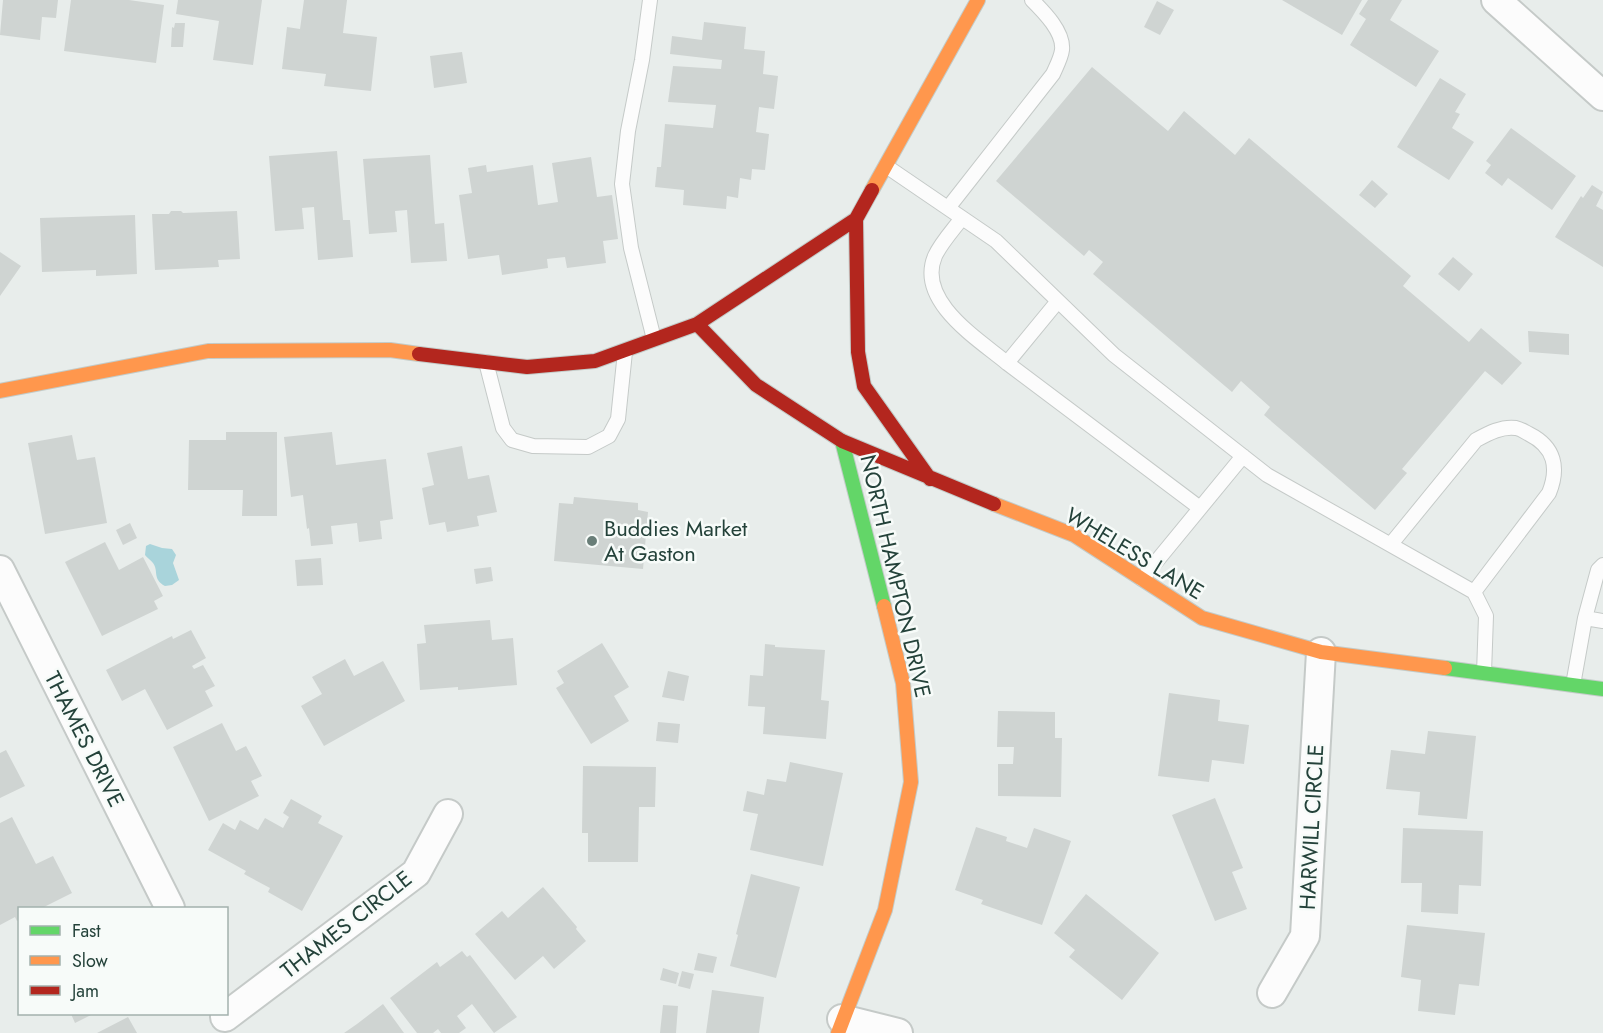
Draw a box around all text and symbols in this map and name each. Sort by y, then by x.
street label: NORTH HAMPTON DRIVE [852,451,940,701]
street label: WHELESS LANE [1060,499,1210,607]
place label: Buddies Market At Gaston [604,512,748,569]
marker: Buddies Market At Gaston [585,534,599,548]
street label: THAMES DRIVE [37,666,133,812]
street label: HARWILL CIRCLE [1291,743,1331,911]
street label: THAMES CIRCLE [274,862,418,986]
legend [18,907,228,1015]
text: Fast [72,918,101,944]
text: Slow [72,948,109,974]
text: Jam [70,978,99,1004]

